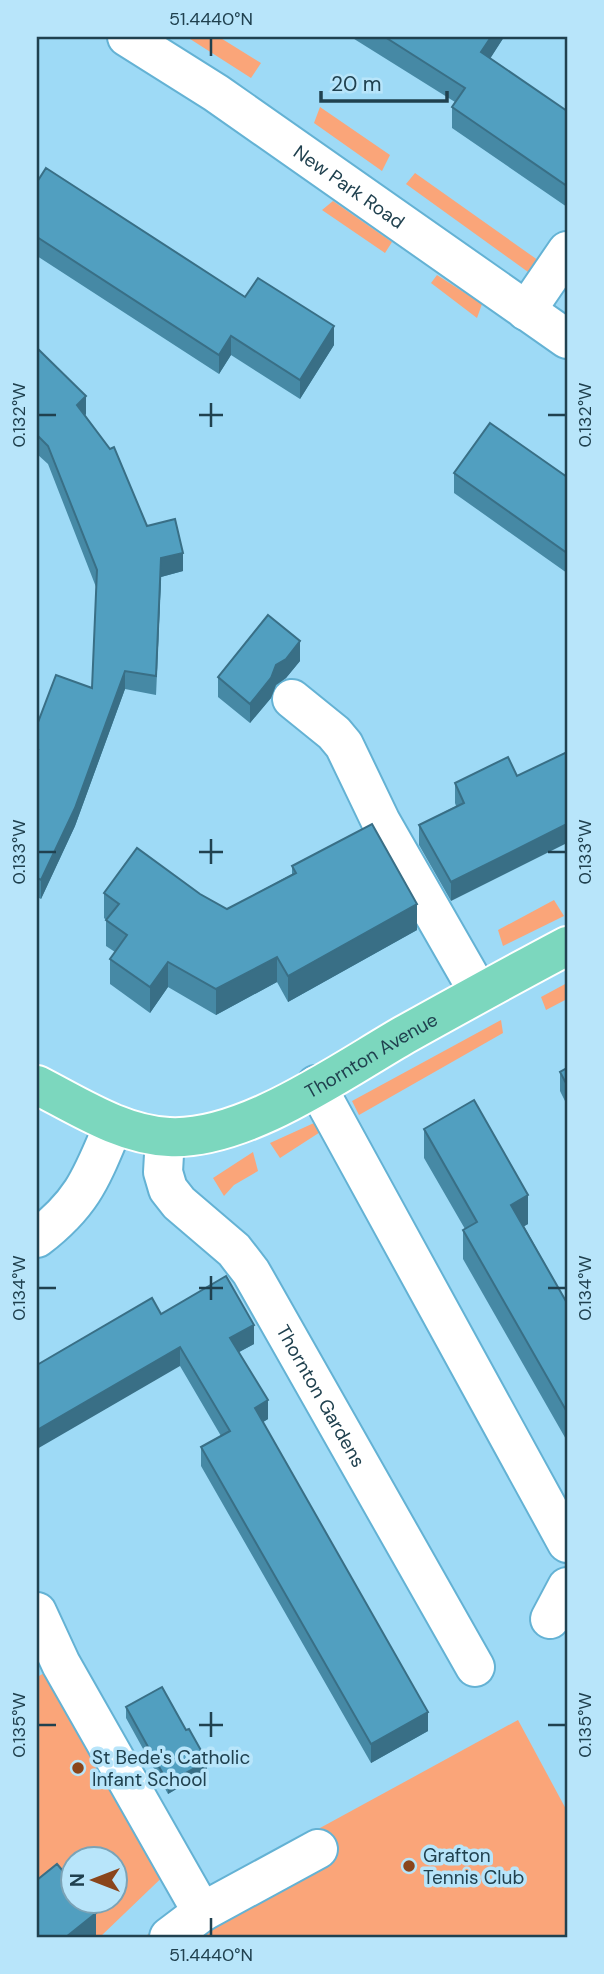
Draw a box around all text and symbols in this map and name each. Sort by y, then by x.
text: 51.4440°N [169,7,253,31]
scale bar [321,60,447,104]
text: 20 m [331,70,382,98]
street label: New Park Road [289,139,410,234]
text: 0.132°W [7,383,31,447]
text: 0.132°W [573,383,597,447]
text: 0.133°W [7,819,31,885]
text: 0.133°W [573,819,597,885]
street label: Thornton Avenue [300,1006,442,1104]
text: 0.134°W [7,1255,31,1321]
text: 0.134°W [573,1255,597,1321]
street label: Thornton Gardens [271,1320,371,1471]
text: 0.135°W [7,1692,31,1758]
text: 0.135°W [573,1692,597,1758]
place label: St Bede's Catholic Infant School [92,1745,250,1792]
marker: St Bede's Catholic Infant School [70,1760,86,1776]
place label: Grafton Tennis Club [423,1843,524,1890]
north arrow [60,1844,130,1914]
marker: Grafton Tennis Club [401,1858,417,1874]
text: N [65,1873,90,1887]
text: 51.4440°N [169,1943,253,1967]

